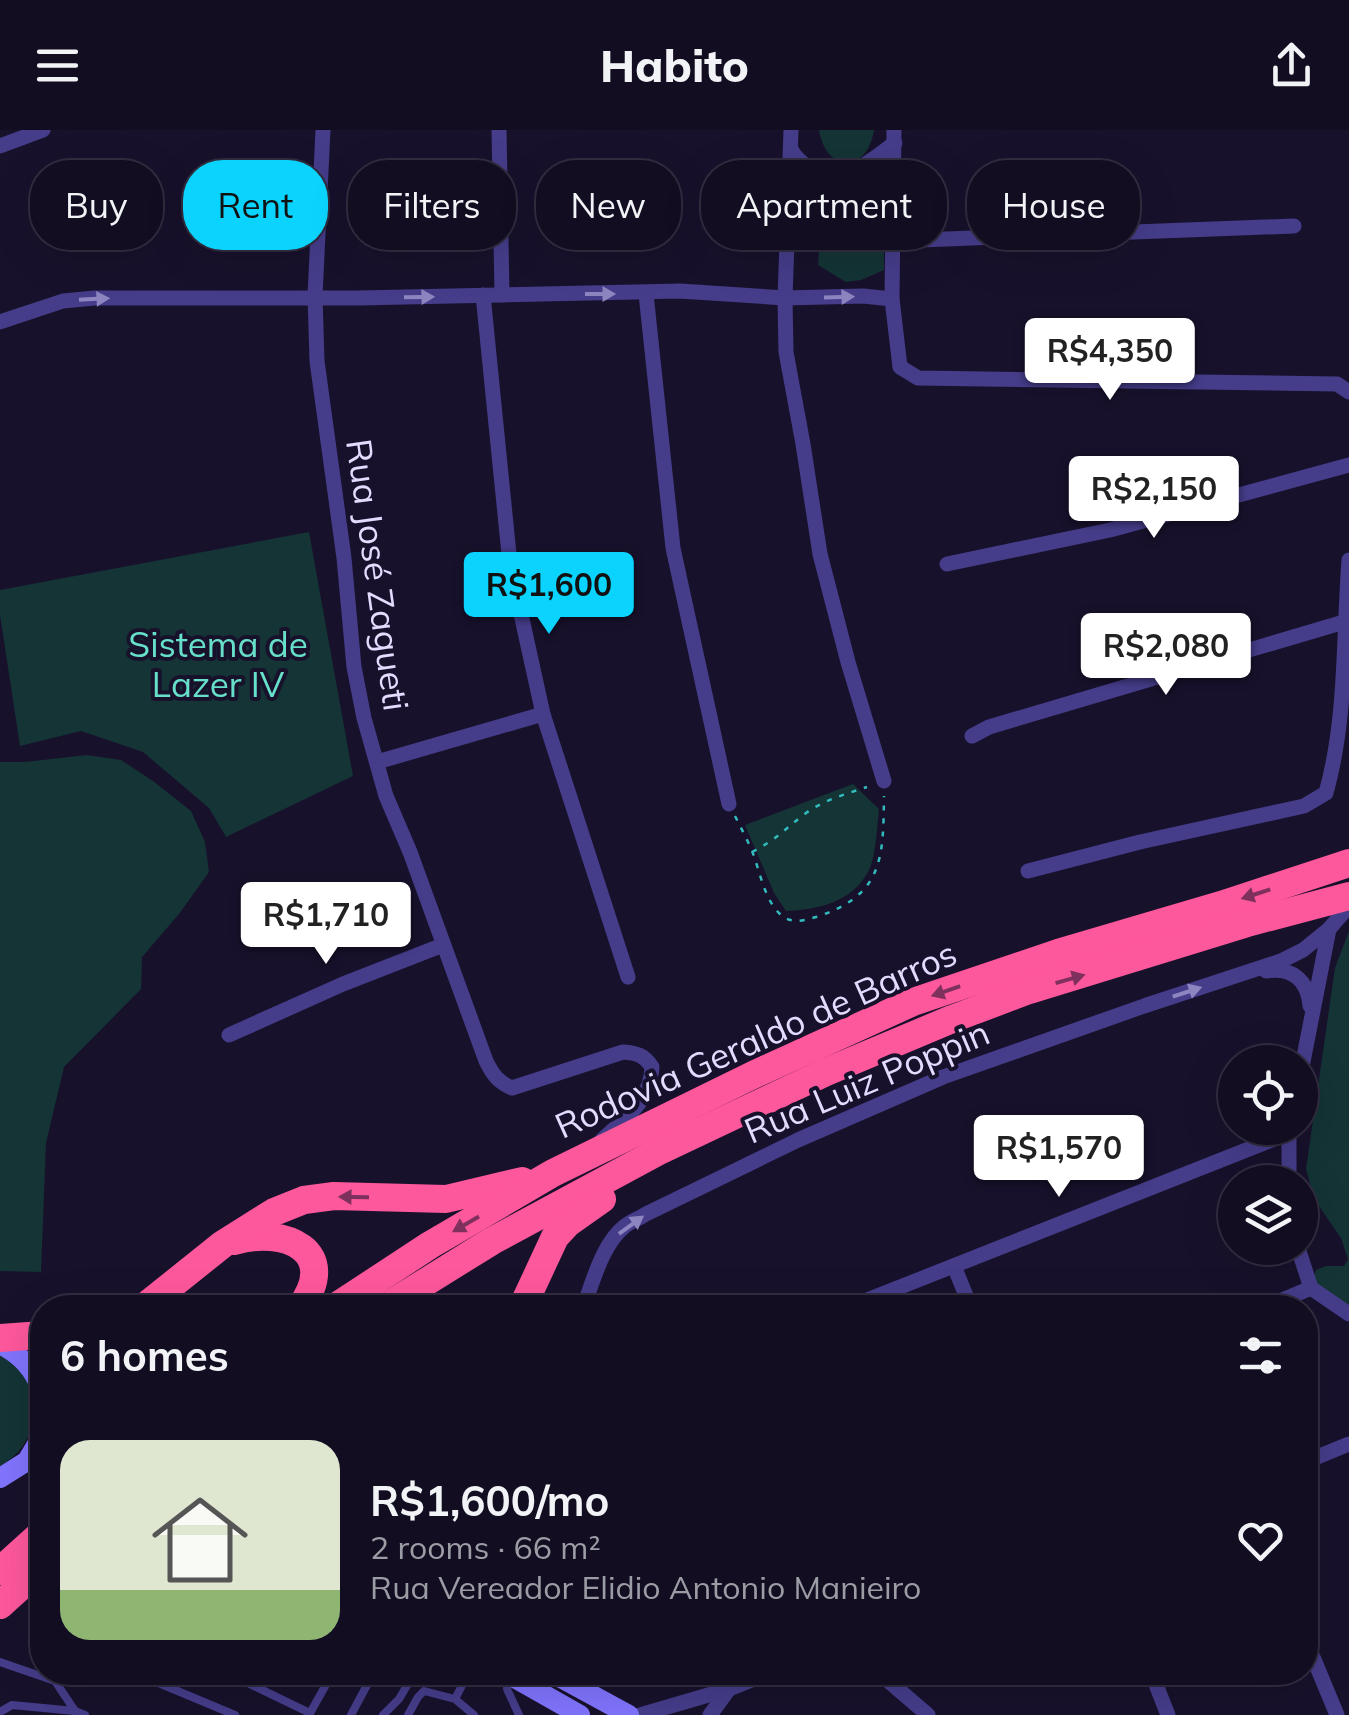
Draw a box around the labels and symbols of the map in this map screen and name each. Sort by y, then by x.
one-way arrow [584,286,616,302]
one-way arrow [403,288,435,304]
one-way arrow [823,289,855,305]
one-way arrow [78,291,110,307]
pin: R$4,350 [1018,318,1202,403]
street label: Rua José Zagueti [337,436,419,714]
pin: R$2,150 [1062,456,1246,541]
pin: R$1,600 [457,552,641,637]
pin: R$2,080 [1074,613,1258,698]
park label: Sistema de Lazer IV [128,622,308,706]
pin: R$1,710 [234,882,418,967]
one-way arrow [1241,887,1271,902]
street label: Rodovia Geraldo de Barros [548,931,963,1148]
one-way arrow [1055,970,1086,986]
one-way arrow [931,984,961,999]
one-way arrow [1172,984,1202,999]
street label: Rua Luiz Poppin [737,1010,996,1153]
pin: R$1,570 [967,1115,1151,1200]
one-way arrow [337,1188,369,1204]
one-way arrow [451,1215,480,1232]
one-way arrow [618,1216,644,1235]

